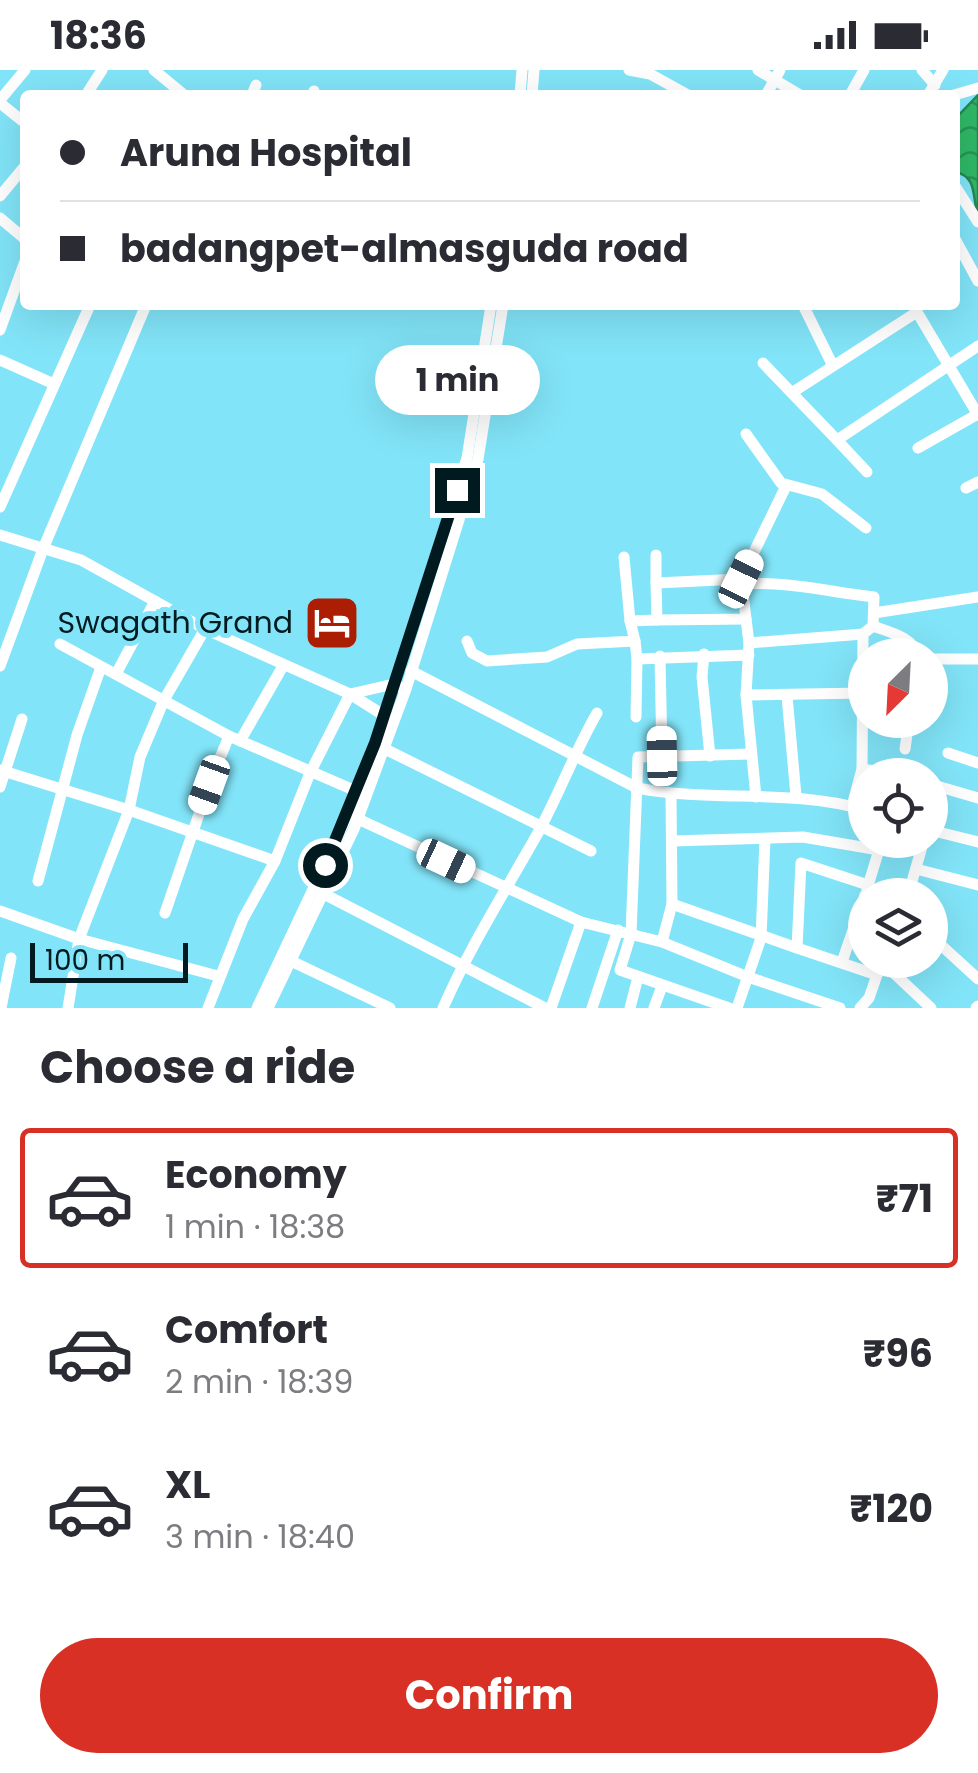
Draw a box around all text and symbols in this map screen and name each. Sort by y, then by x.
text: 18:36 [50,9,147,62]
text: Aruna Hospital [120,126,412,179]
text: badangpet-almasguda road [120,222,689,275]
callout: 1 min [374,345,540,415]
text: 1 min [416,357,499,402]
route end [435,468,480,513]
car [714,545,768,613]
hotel icon: Swagath Grand [302,593,362,653]
place label: Swagath Grand [58,601,293,644]
north arrow [848,638,948,738]
map controls [848,638,948,978]
car [646,726,678,786]
car [185,752,233,818]
button: locate [848,758,948,858]
car [412,835,480,887]
route start [303,843,348,888]
button: layers [848,878,948,978]
scale bar [30,938,188,983]
text: 100 m [45,941,125,980]
text: Choose a ride [40,1036,355,1099]
text: Economy [165,1148,347,1201]
icon: car [45,1153,135,1243]
text: ₹71 [876,1172,933,1225]
text: 1 min · 18:38 [165,1204,345,1249]
text: Comfort [165,1303,328,1356]
icon: car [45,1308,135,1398]
text: ₹96 [863,1327,933,1380]
text: 2 min · 18:39 [165,1359,353,1404]
text: XL [165,1458,210,1511]
icon: car [45,1463,135,1553]
text: ₹120 [850,1482,933,1535]
text: 3 min · 18:40 [165,1514,355,1559]
button: Confirm [40,1638,938,1753]

